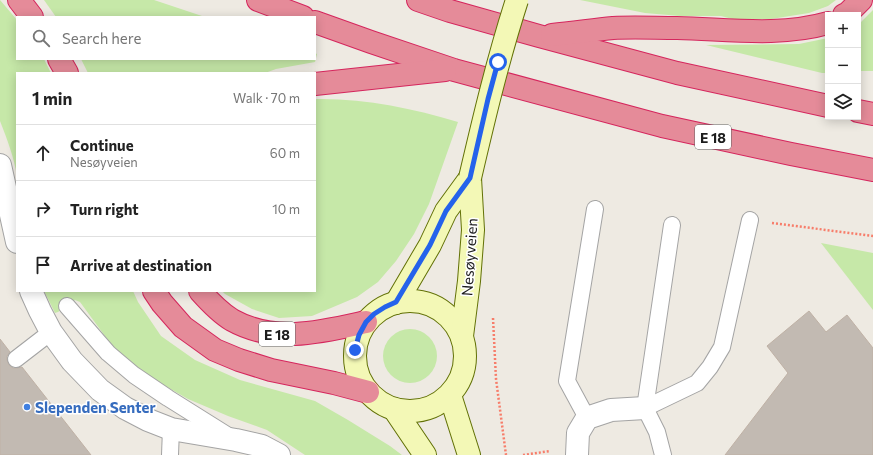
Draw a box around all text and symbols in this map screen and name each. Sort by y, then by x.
map controls [825,12,861,120]
button: + [825,12,861,48]
search box [16,16,316,60]
icon: search [30,27,52,49]
text: Search here [62,29,141,47]
button: − [825,48,861,84]
route start [489,53,507,71]
button: layers [825,84,861,120]
text: 1 min [32,88,72,109]
text: Walk · 70 m [233,90,300,106]
road number: E 18 [695,125,731,149]
text: Continue [70,136,134,154]
icon: ahead [32,142,54,164]
text: 60 m [270,145,300,161]
text: Nesøyveien [70,154,138,170]
icon: right [32,198,54,220]
text: Turn right [70,200,139,218]
text: 10 m [272,201,300,217]
street label: Nesøyveien [457,217,481,297]
icon: arrive [32,254,54,276]
text: Arrive at destination [70,256,212,274]
road number: E 18 [259,322,295,346]
route end [346,341,364,359]
place label: Slependen Senter [35,398,156,416]
marker: Slependen Senter [22,402,32,412]

